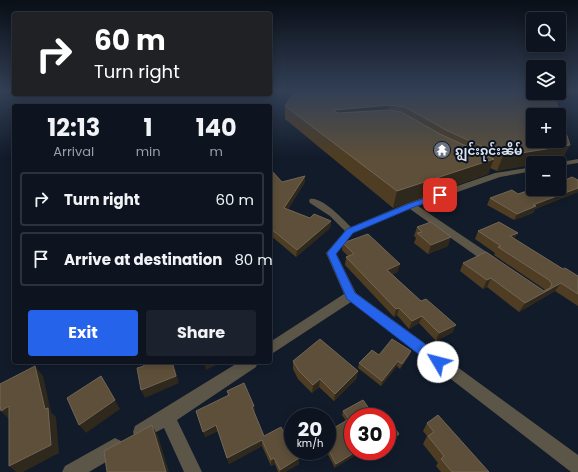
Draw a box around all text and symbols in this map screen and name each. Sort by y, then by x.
map controls [526,12,566,196]
button: search [526,12,566,52]
text: 60 m [94,21,166,60]
icon: right [28,28,80,80]
text: Turn right [94,59,180,84]
button: layers [526,60,566,100]
button: + [526,108,566,148]
text: 12:13 [47,111,100,144]
text: 1 [144,111,153,144]
text: 140 [196,111,237,144]
temple icon: ၵျွင်းၵုင်းၼိမ် [432,140,452,160]
place label: ၵျွင်းၵုင်းၼိမ် [455,141,522,162]
text: Arrival [53,142,94,161]
text: min [136,142,161,161]
text: m [210,142,223,161]
button: − [526,156,566,196]
pin [423,178,457,212]
icon: arrive [429,184,451,206]
icon: right [30,188,52,210]
text: Turn right [64,189,140,210]
text: 60 m [216,189,254,210]
icon: arrive [30,248,52,270]
text: Arrive at destination [64,249,222,270]
text: 80 m [234,249,273,270]
button: Exit [28,310,138,356]
button: Share [146,310,256,356]
position arrow [417,341,459,383]
speed limit sign: 30 [344,408,396,460]
text: 20 [298,415,322,443]
text: km/h [297,436,323,451]

